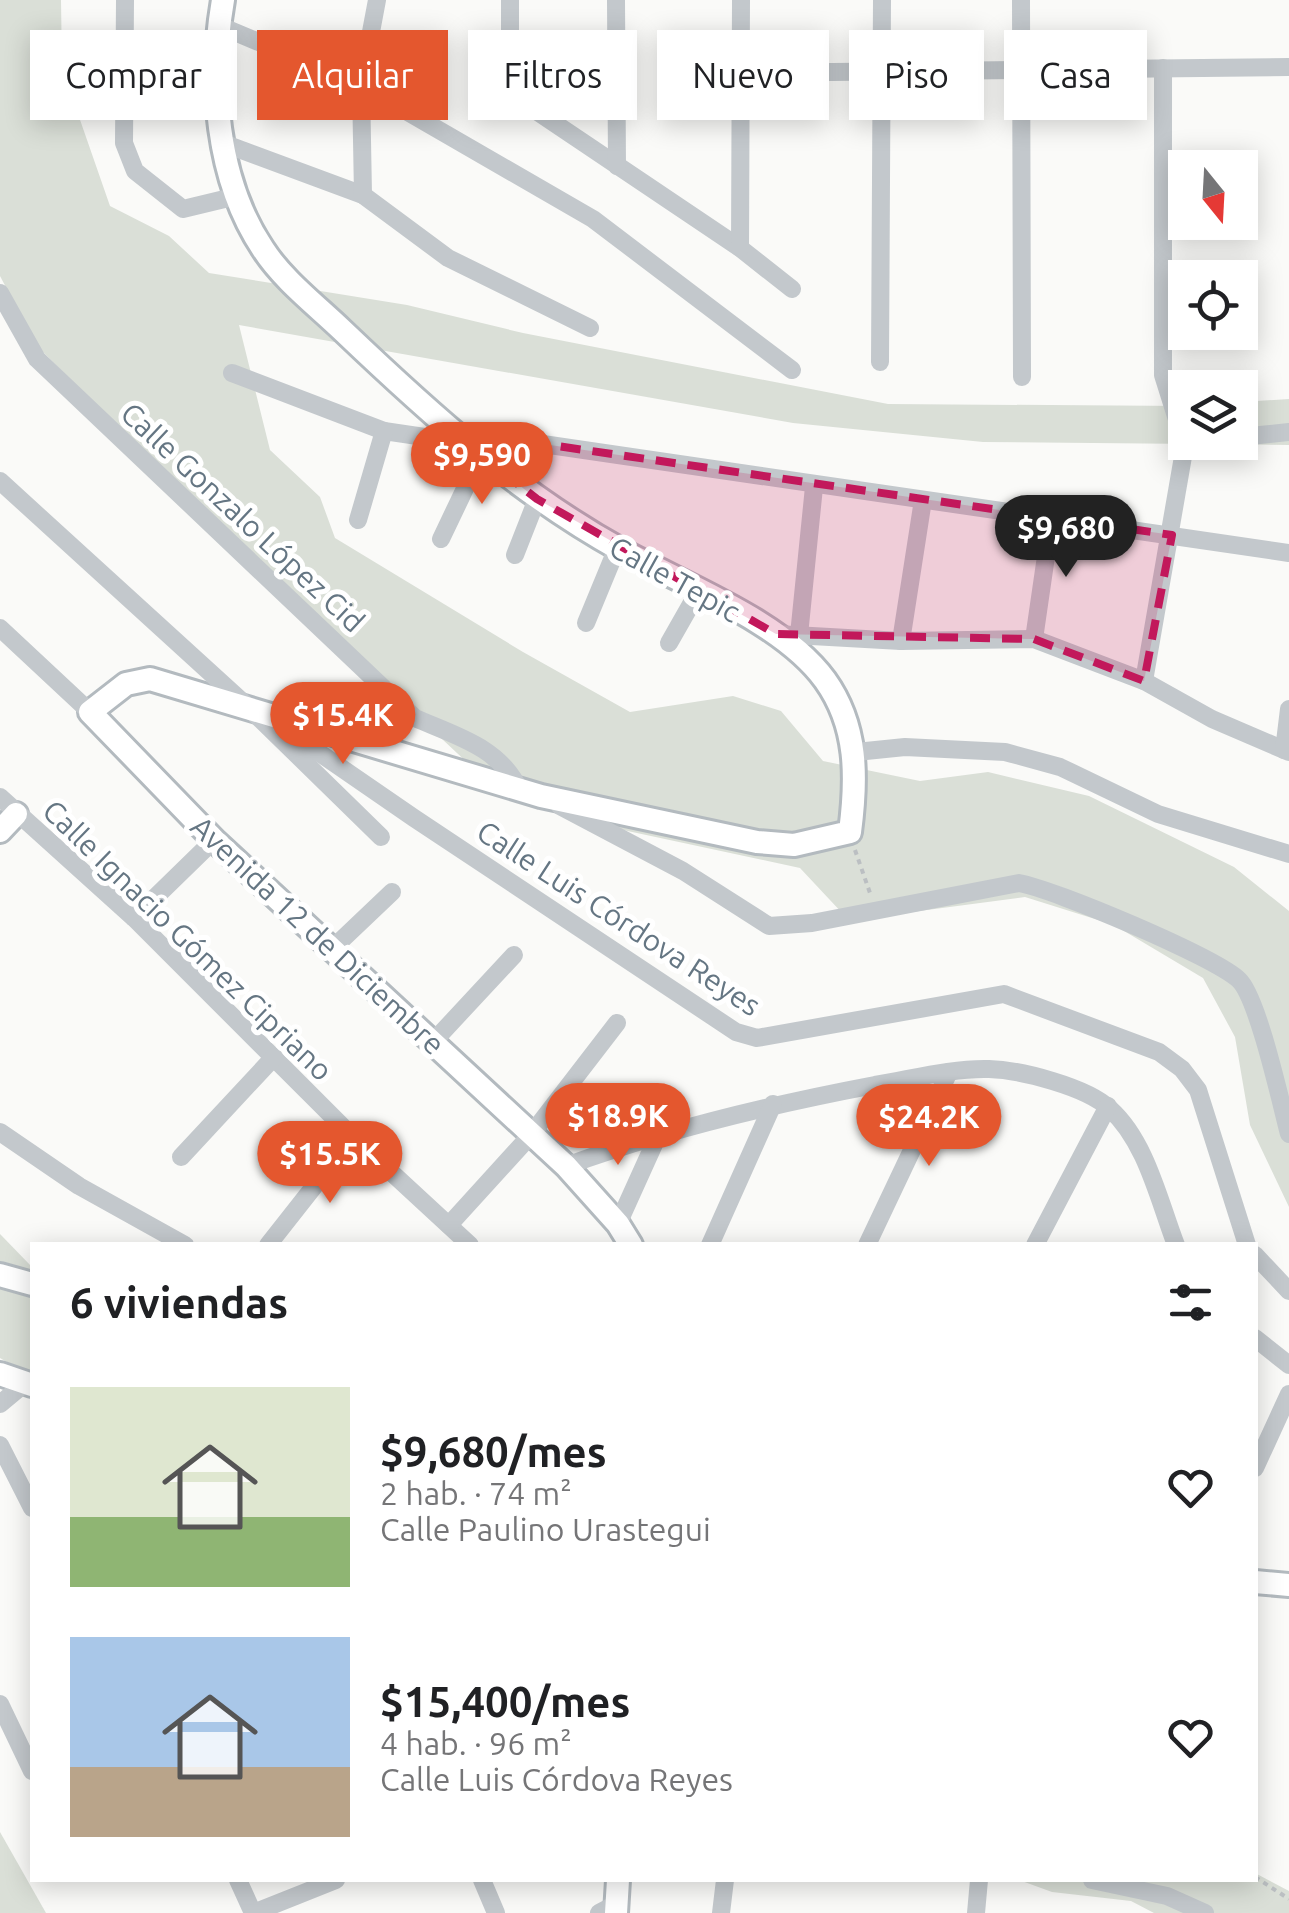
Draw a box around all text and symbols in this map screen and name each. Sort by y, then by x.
chip: Comprar [30,30,237,120]
chip: Alquilar [257,30,448,120]
chip: Filtros [468,30,637,120]
chip: Nuevo [657,30,829,120]
chip: Piso [849,30,984,120]
chip: Casa [1004,30,1147,120]
north arrow [1168,150,1258,240]
map controls [1168,150,1258,460]
button: locate [1168,260,1258,350]
button: layers [1168,370,1258,460]
street label: Calle Gonzalo López Cid [114,396,372,638]
pin: $9,590 [401,422,563,507]
text: $9,590 [433,436,531,472]
pin: $9,680 [985,495,1147,580]
text: $9,680 [1017,509,1115,545]
street label: Calle Tepic [604,529,746,629]
pin: $15.4K [262,682,424,767]
text: $15.4K [292,696,394,732]
street label: Calle Ignacio Gómez Cipriano [36,793,340,1087]
street label: Avenida 12 de Diciembre [184,809,452,1061]
street label: Calle Luis Córdova Reyes [471,814,767,1022]
pin: $18.9K [537,1083,699,1168]
pin: $24.2K [848,1084,1010,1169]
text: $18.9K [567,1097,669,1133]
text: $24.2K [878,1098,980,1134]
pin: $15.5K [249,1121,411,1206]
text: $15.5K [279,1135,381,1171]
icon: filters [1163,1275,1218,1330]
text: 6 viviendas [70,1279,288,1326]
icon: home [150,1427,270,1547]
text: $9,680/mes [380,1428,607,1475]
icon: heart [1163,1460,1218,1515]
text: 2 hab. · 74 m² [380,1475,572,1511]
text: Calle Paulino Urastegui [380,1511,711,1547]
icon: home [150,1677,270,1797]
text: $15,400/mes [380,1678,630,1725]
icon: heart [1163,1710,1218,1765]
text: 4 hab. · 96 m² [380,1725,572,1761]
text: Calle Luis Córdova Reyes [380,1761,733,1797]

